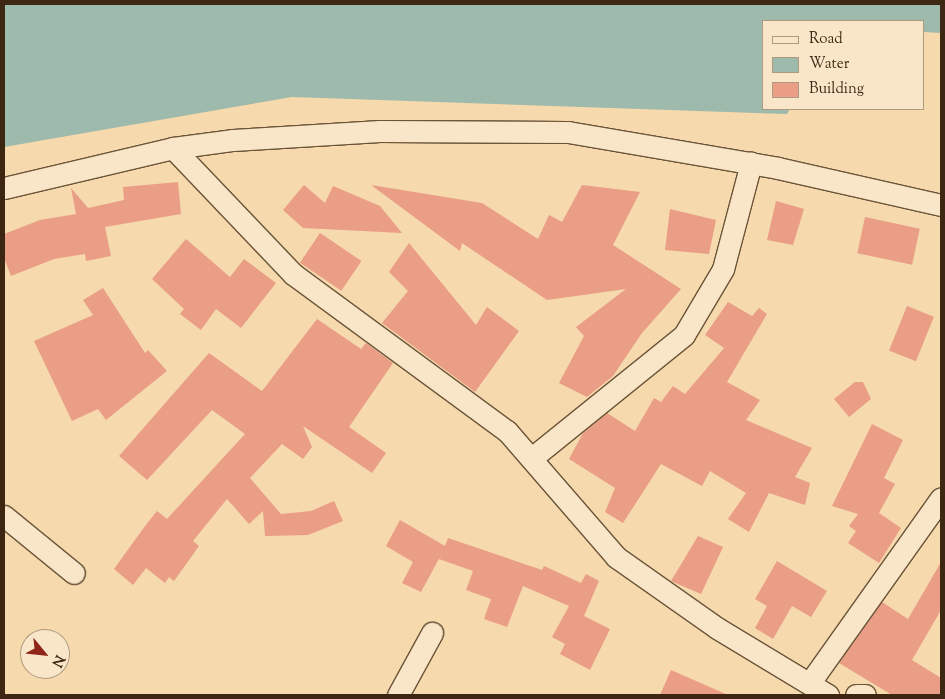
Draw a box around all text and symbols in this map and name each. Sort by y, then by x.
legend [762,20,925,110]
text: Road [809,29,843,50]
text: Water [809,54,849,75]
text: Building [809,79,864,100]
north arrow [20,629,70,679]
text: N [46,651,69,670]

